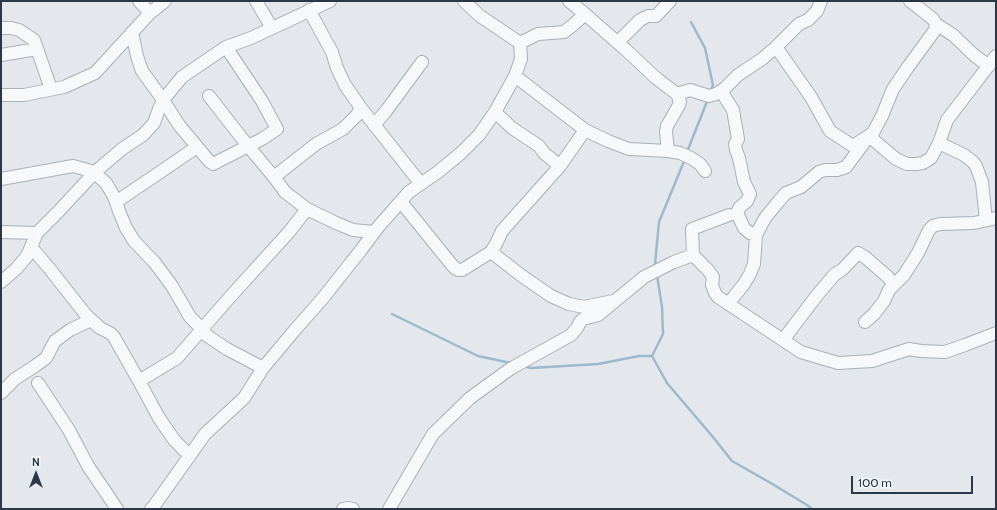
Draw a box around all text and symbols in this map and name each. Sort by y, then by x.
north arrow [16,454,56,494]
text: N [32,455,40,469]
scale bar [853,468,975,494]
text: 100 m [858,475,892,490]

